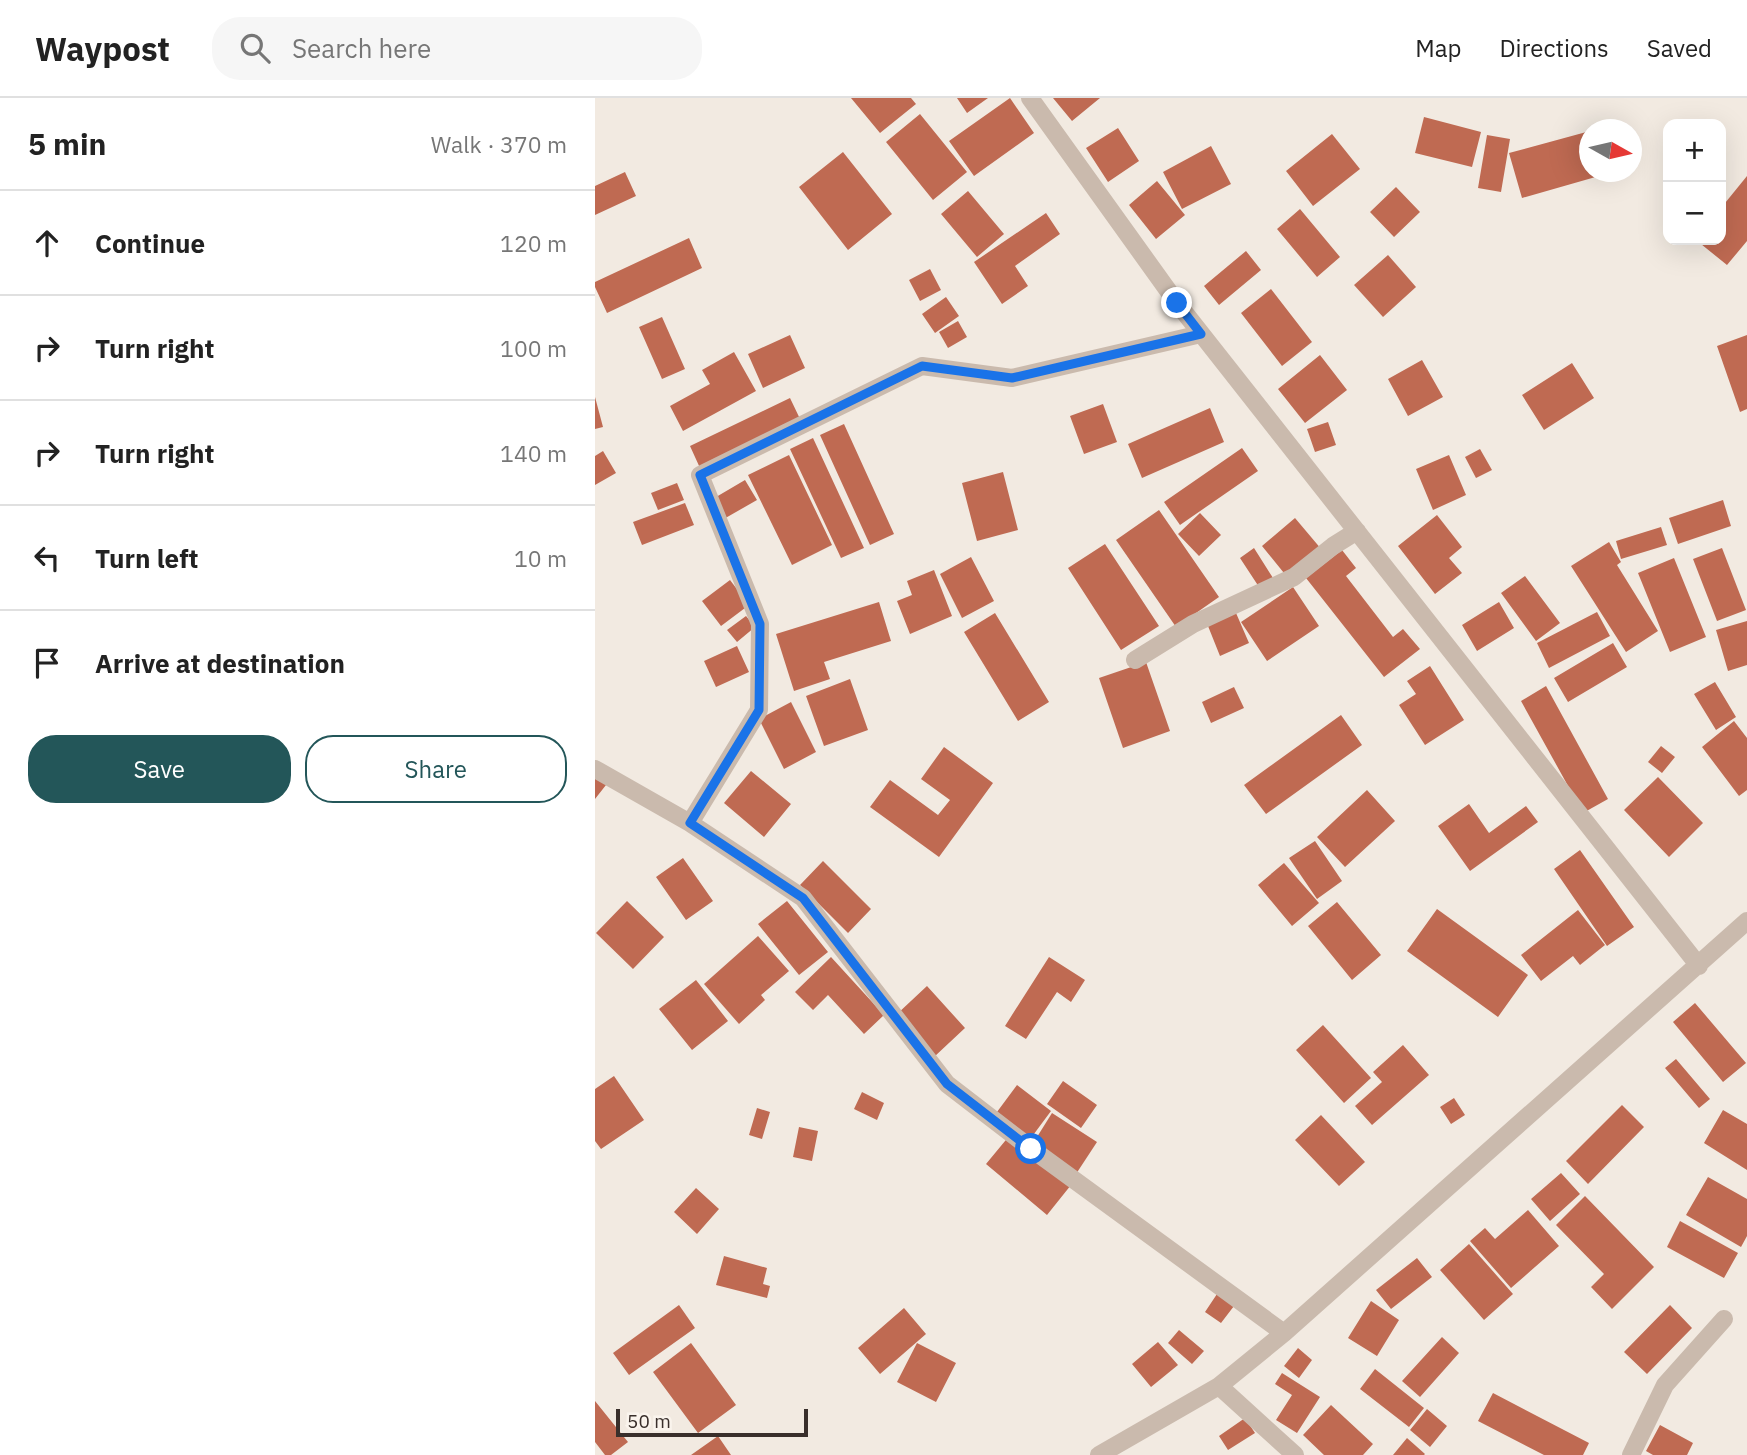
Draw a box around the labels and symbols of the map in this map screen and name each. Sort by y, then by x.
north arrow [1579,119,1642,182]
route end [1161,287,1192,318]
route start [1015,1133,1046,1164]
scale bar [616,1406,809,1438]

